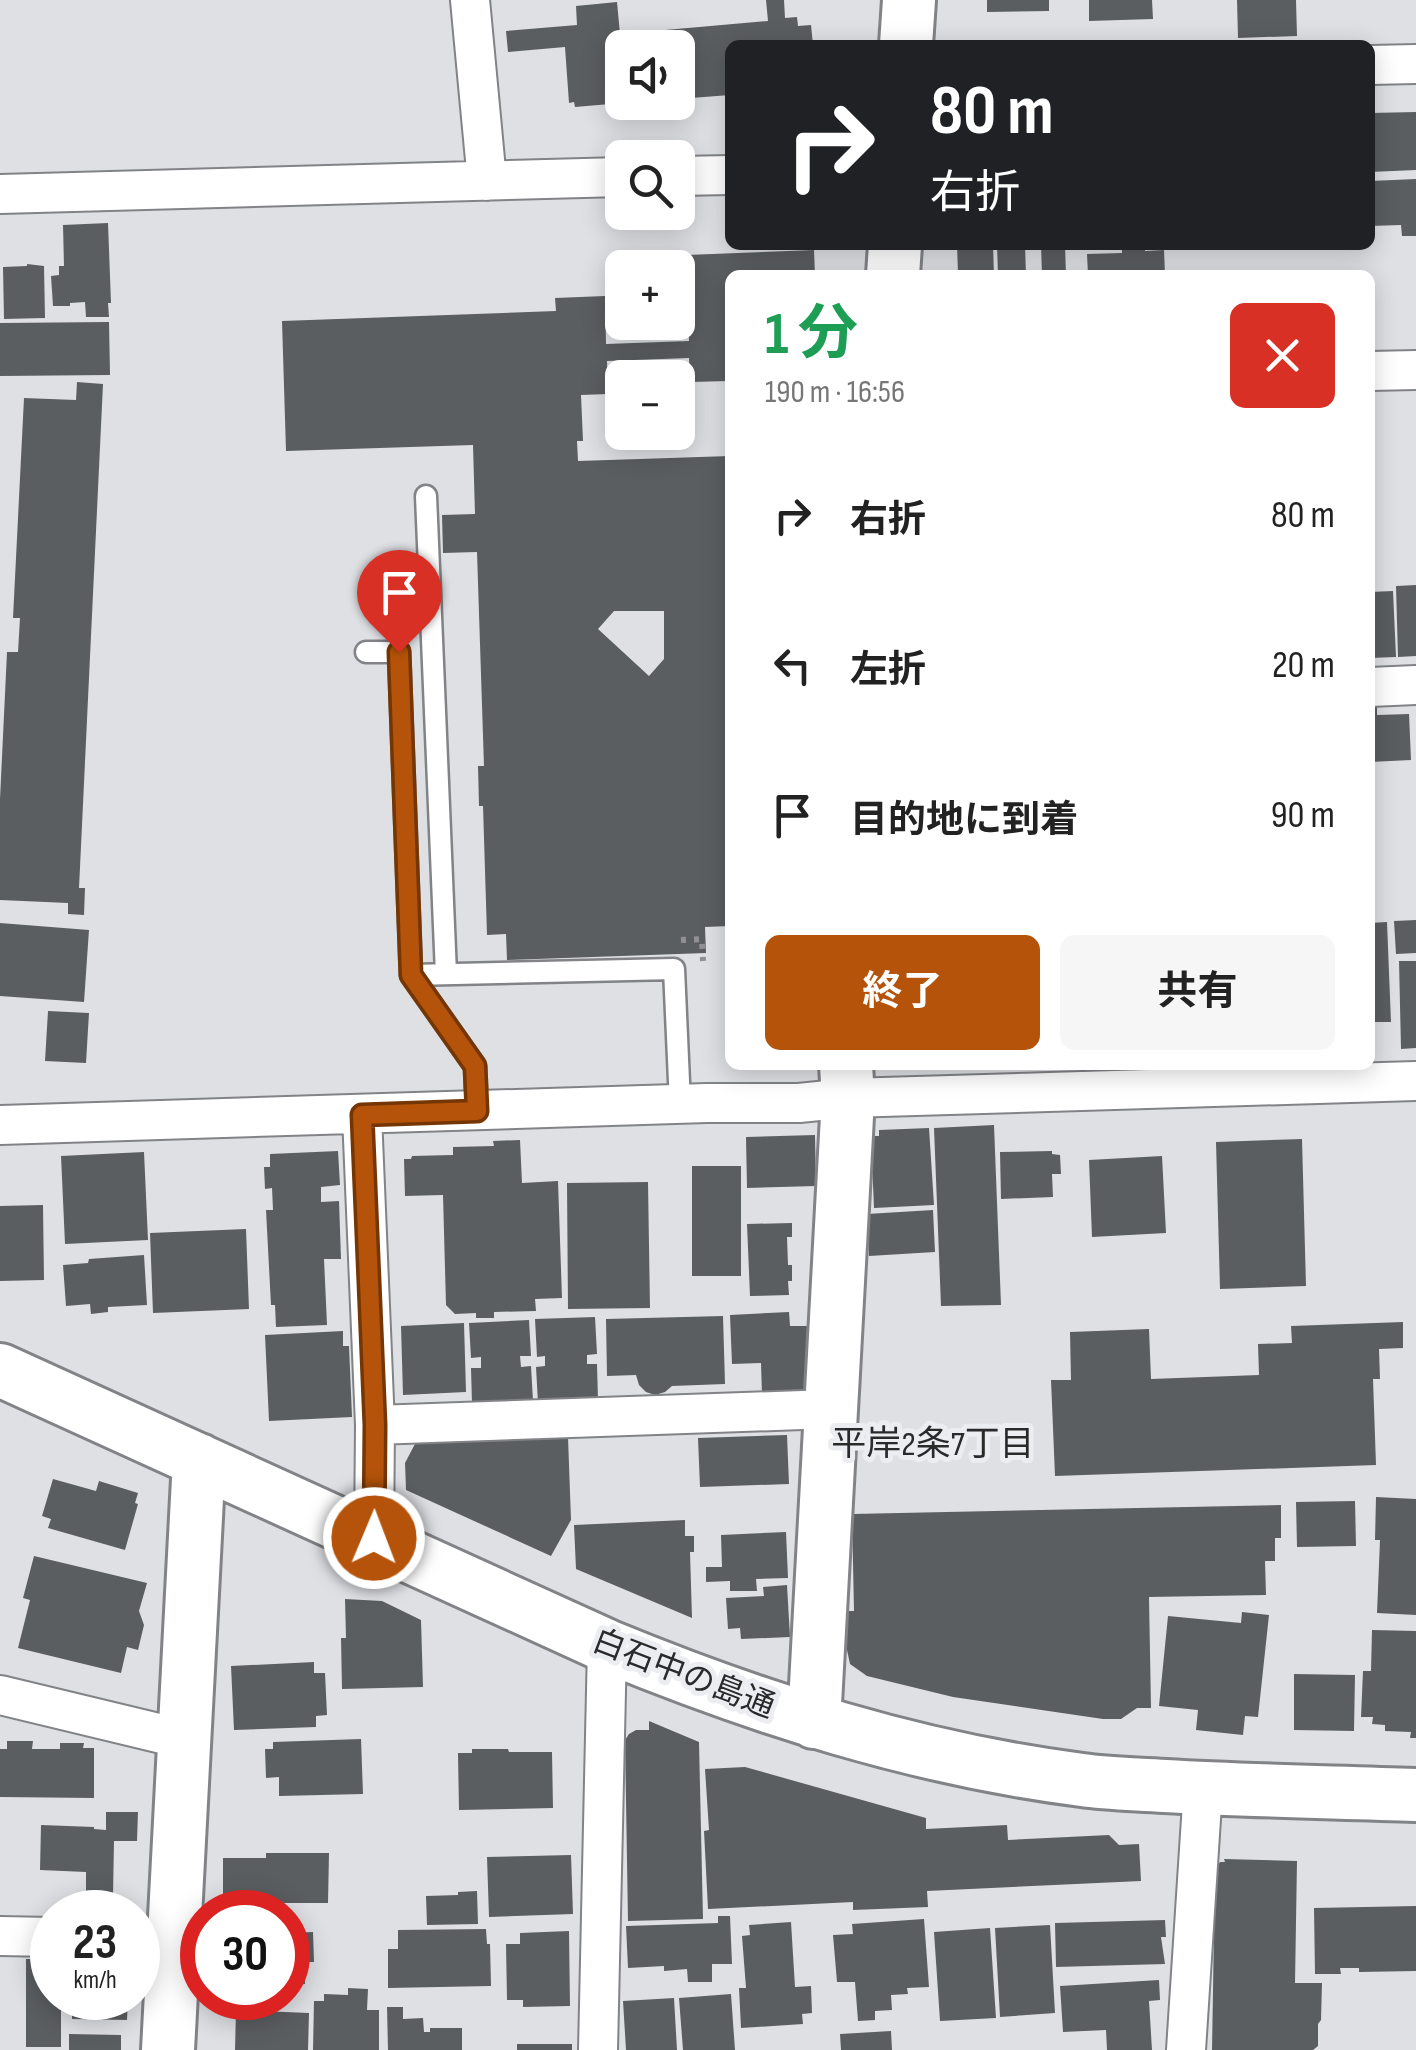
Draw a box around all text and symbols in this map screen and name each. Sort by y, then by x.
map controls [605,30,695,450]
button: sound [605,30,695,120]
text: 80 m [930,70,1054,154]
icon: right [765,80,895,210]
button: search [605,140,695,230]
text: 右折 [930,166,1020,221]
button: + [605,250,695,340]
text: 1 分 [765,299,858,371]
button: close [1230,303,1335,408]
button: − [605,360,695,450]
text: 190 m · 16:56 [765,373,905,412]
icon: right [765,488,820,543]
text: 80 m [1271,493,1335,538]
text: 右折 [850,498,926,543]
pin [357,550,442,653]
icon: arrive [372,565,427,620]
icon: left [765,638,820,693]
text: 20 m [1272,643,1335,688]
text: 左折 [850,648,926,693]
icon: arrive [765,788,820,843]
text: 90 m [1271,793,1335,838]
text: 目的地に到着 [850,798,1078,843]
button: 終了 [765,935,1040,1050]
button: 共有 [1060,935,1335,1050]
district label: 平岸2条7丁目 [831,1423,1035,1466]
position arrow [322,1486,426,1590]
street label: 白石中の島通 [587,1622,780,1727]
speed limit sign: 30 [180,1890,310,2020]
text: 23 [73,1913,117,1973]
text: km/h [73,1965,117,1996]

